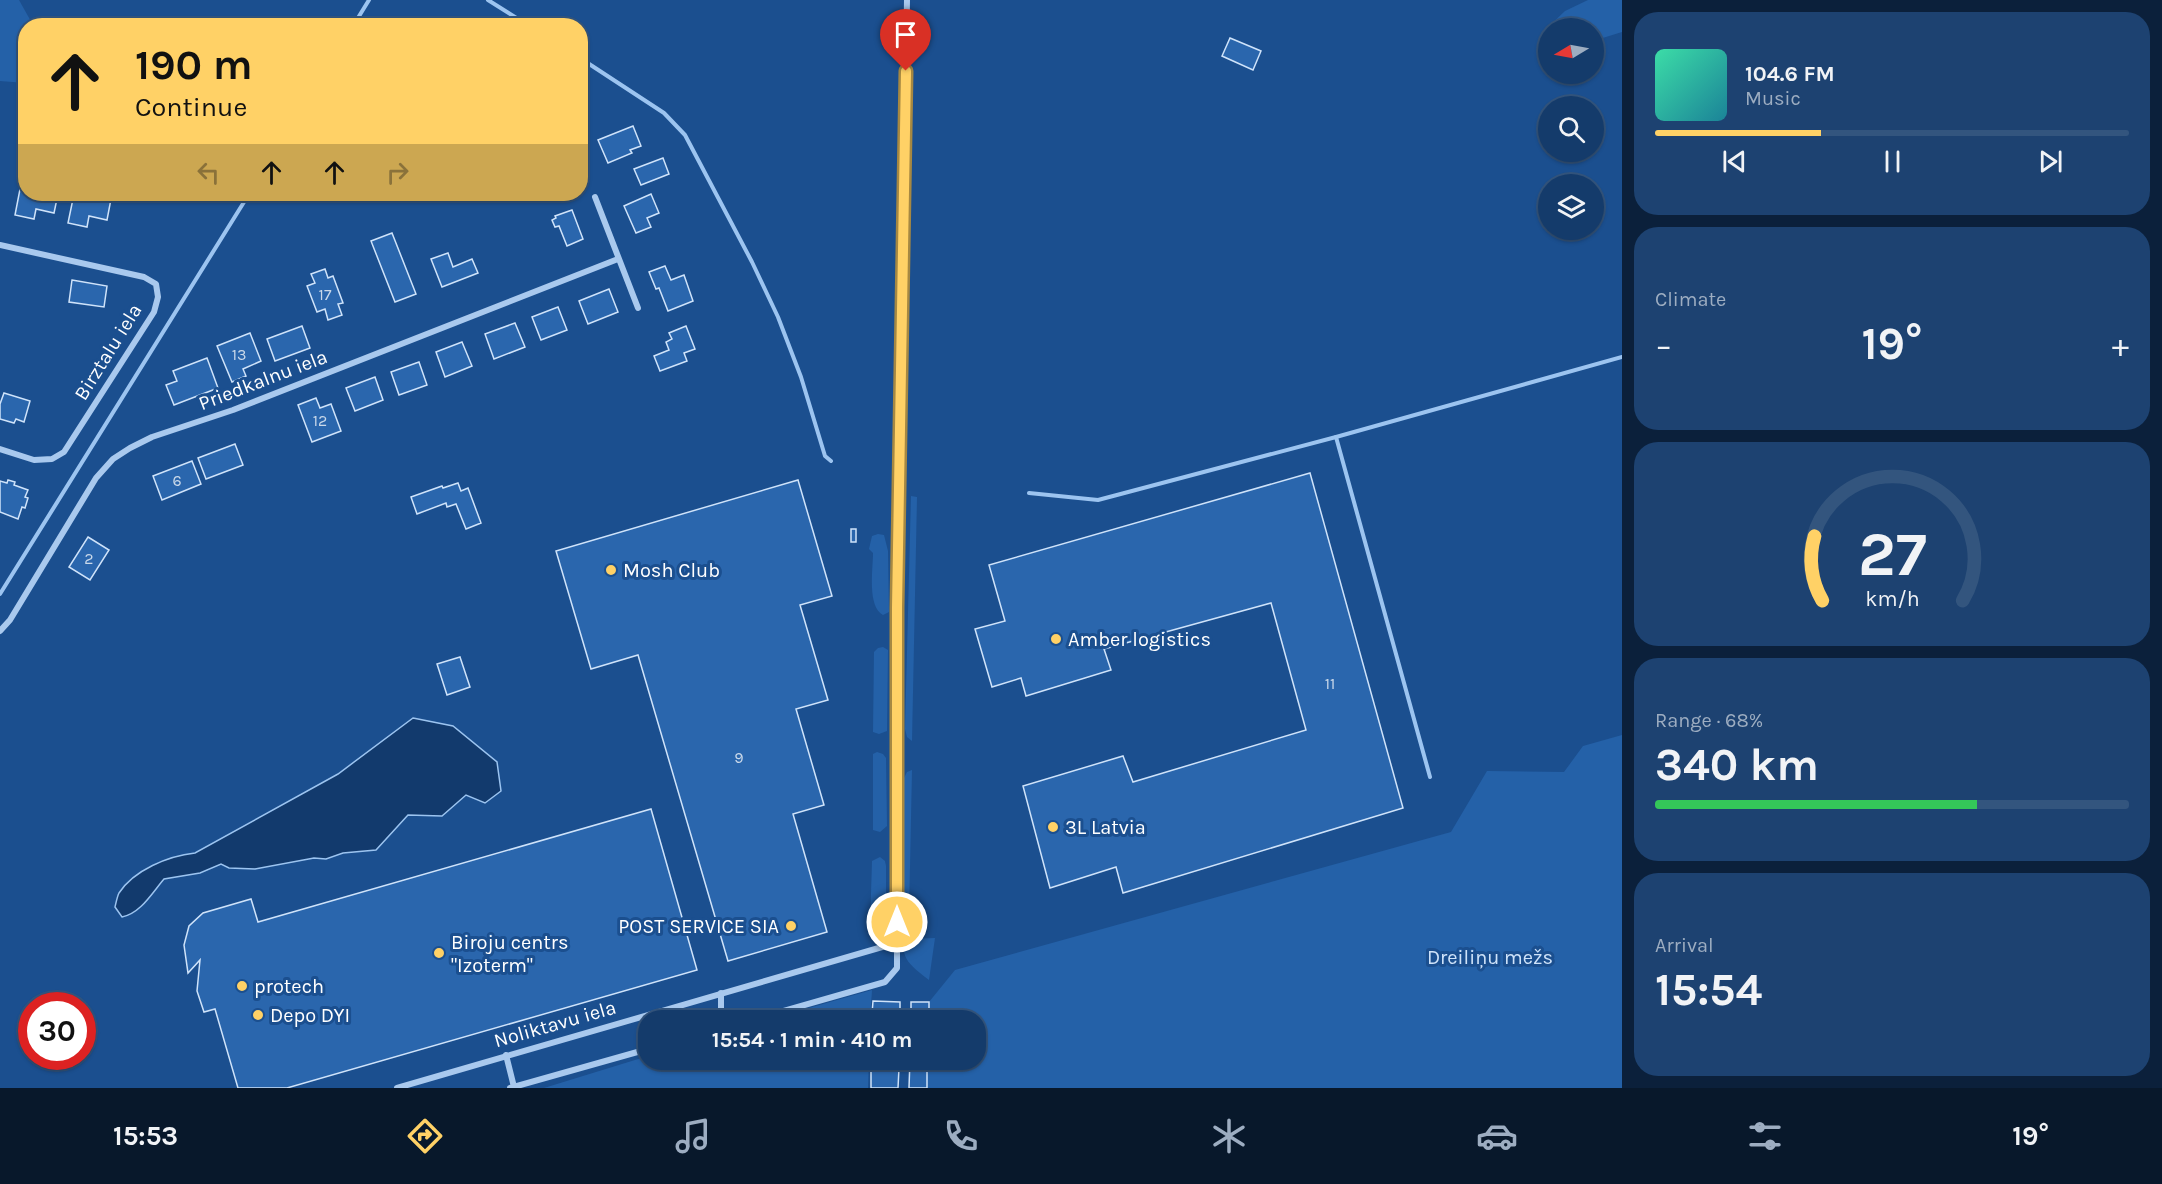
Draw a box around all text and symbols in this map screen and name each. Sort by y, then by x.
pin [880,9,931,71]
icon: arrive [889,18,922,51]
north arrow [1538,18,1604,84]
map controls [1538,18,1604,240]
text: 190 m [135,40,253,90]
icon: ahead [36,42,114,120]
text: 104.6 FM [1745,61,1835,87]
text: Music [1745,87,1801,110]
text: Continue [135,91,247,123]
button: search [1538,96,1604,162]
icon: previous [1718,145,1751,178]
icon: pause [1876,145,1909,178]
icon: next [2034,145,2067,178]
icon: left [192,156,225,189]
icon: ahead [255,156,288,189]
icon: ahead [318,156,351,189]
icon: right [381,156,414,189]
button: layers [1538,174,1604,240]
house number: 17 [319,285,332,304]
text: Climate [1655,288,1726,311]
street label: Birztalu iela [69,300,147,404]
text: 19° [1862,318,1922,370]
text: − [1655,326,1672,364]
text: + [2112,326,2129,364]
street label: Priedkalnu iela [195,345,331,415]
house number: 13 [232,345,246,364]
house number: 12 [313,411,327,430]
house number: 6 [172,471,182,490]
text: 27 [1858,518,1926,591]
house number: 2 [84,549,94,568]
place label: Mosh Club [623,559,720,582]
marker: Mosh Club [604,563,618,577]
text: km/h [1865,586,1919,611]
place label: Amber logistics [1068,628,1211,651]
marker: Amber logistics [1049,632,1063,646]
house number: 11 [1325,674,1335,693]
text: Range · 68% [1655,709,1763,732]
text: 340 km [1655,739,1819,791]
house number: 9 [734,748,744,767]
place label: 3L Latvia [1065,816,1146,839]
marker: 3L Latvia [1046,820,1060,834]
position arrow [865,890,929,954]
place label: POST SERVICE SIA [618,915,779,938]
marker: POST SERVICE SIA [784,919,798,933]
place label: Biroju centrs "Izoterm" [451,931,569,977]
text: Arrival [1655,934,1714,957]
marker: Biroju centrs "Izoterm" [432,946,446,960]
park label: Dreiliņu mežs [1427,946,1553,969]
text: 15:54 [1655,964,1762,1016]
place label: protech [254,975,324,998]
marker: protech [235,979,249,993]
speed limit sign: 30 [18,992,96,1070]
street label: Noliktavu iela [491,996,619,1052]
place label: Depo DYI [270,1004,350,1027]
marker: Depo DYI [251,1008,265,1022]
text: 15:54 · 1 min · 410 m [712,1027,912,1053]
icon: directions [404,1115,446,1157]
icon: music [672,1115,714,1157]
icon: phone [940,1115,982,1157]
icon: climate [1208,1115,1250,1157]
icon: car [1476,1115,1518,1157]
icon: filters [1744,1115,1786,1157]
text: 15:53 [113,1120,178,1152]
text: 19° [2012,1120,2049,1152]

